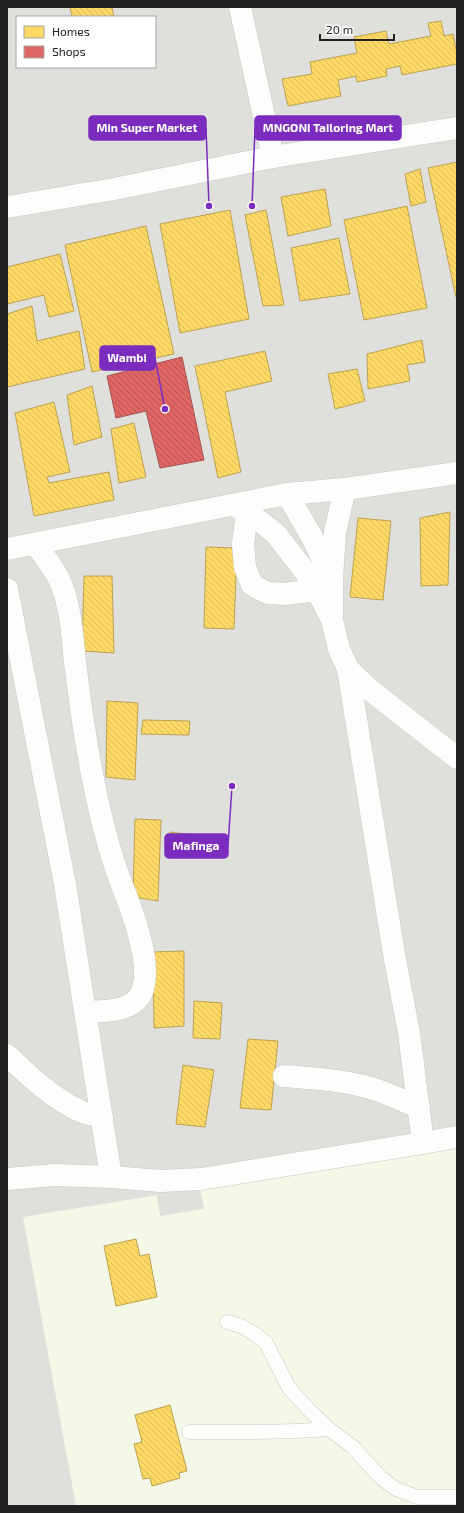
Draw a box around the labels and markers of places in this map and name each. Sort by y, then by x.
callout: Min Super Market [89,116,206,140]
callout: MNGONI Tailoring Mart [255,116,401,140]
callout: Wambi [100,346,155,370]
callout: Mafinga [165,834,228,858]

